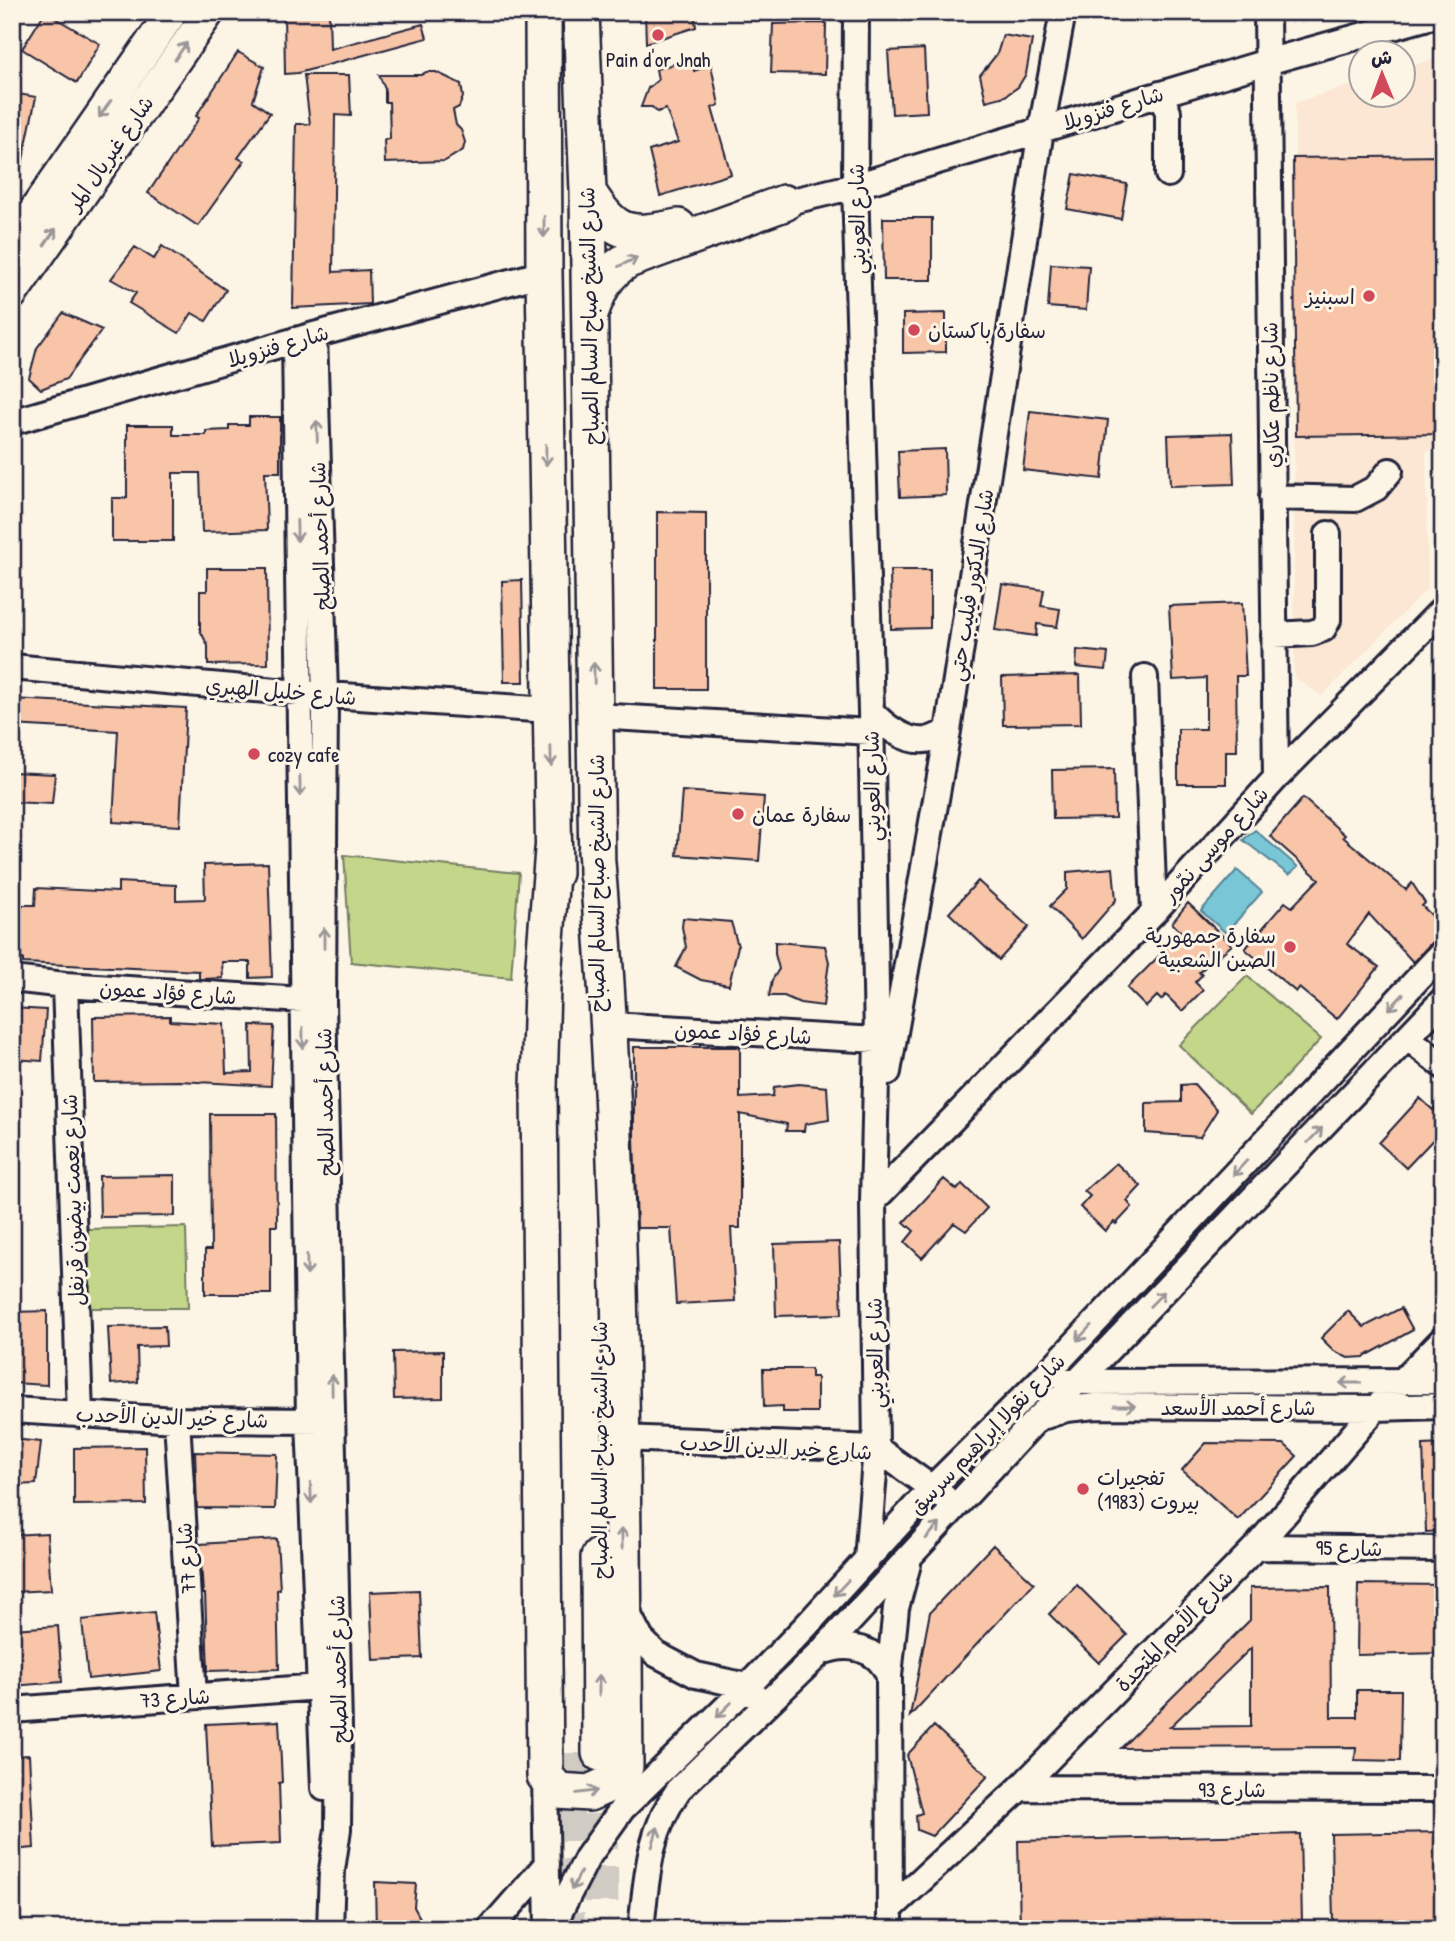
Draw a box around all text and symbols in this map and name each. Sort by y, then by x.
marker: Pain d'or Jnah [650,27,666,43]
north arrow [1346,38,1416,108]
one-way arrow [174,42,188,61]
text: ش [1371,44,1392,70]
place label: Pain d'or Jnah [606,45,711,74]
street label: شارع فنزويلا [1059,79,1167,138]
street label: شارع غبريال المر [58,90,161,218]
one-way arrow [98,99,112,118]
street label: شارع العويني [842,163,877,275]
street label: شارع الشيخ صباح السالم الصباح [572,187,608,445]
one-way arrow [537,216,551,239]
one-way arrow [43,228,57,247]
one-way arrow [617,254,637,268]
place label: اسبنيز [1304,282,1355,311]
marker: اسبنيز [1361,288,1377,304]
place label: سفارة باكستان [928,316,1046,345]
street label: شارع فنزويلا [224,318,332,375]
marker: سفارة باكستان [906,322,922,338]
street label: شارع ناظم عكاري [1255,322,1289,468]
one-way arrow [311,420,324,443]
one-way arrow [540,443,553,466]
street label: شارع أحمد الصلح [303,461,338,611]
street label: شارع الدكتور فيليب حتي [941,487,1005,684]
one-way arrow [290,519,304,542]
one-way arrow [587,662,601,685]
street label: شارع خليل الهبري [204,670,358,713]
street label: شارع العويني [857,730,892,842]
place label: cozy cafe [268,740,340,769]
one-way arrow [544,744,558,767]
marker: cozy cafe [246,746,262,762]
street label: شارع الشيخ صباح السالم الصباح [582,754,613,1012]
one-way arrow [293,774,307,797]
street label: شارع موسى نمّور [1155,780,1275,910]
place label: سفارة عمان [752,800,851,829]
marker: سفارة عمان [730,806,746,822]
place label: سفارة جمهورية الصين الشعبية [1145,921,1276,974]
one-way arrow [317,926,330,949]
marker: سفارة جمهورية الصين الشعبية [1282,939,1298,955]
street label: شارع فؤاد عمون [98,973,237,1012]
one-way arrow [1388,993,1404,1011]
street label: شارع فؤاد عمون [674,1015,812,1052]
one-way arrow [297,1026,310,1049]
street label: شارع أحمد الصلح [309,1028,342,1176]
street label: شارع نعمت بيضون قرنفل [55,1094,92,1306]
one-way arrow [1307,1127,1324,1144]
one-way arrow [1232,1159,1249,1176]
one-way arrow [300,1254,313,1277]
one-way arrow [1149,1291,1166,1308]
street label: شارع العويني [860,1297,895,1409]
street label: شارع الشيخ صباح السالم الصباح [585,1321,616,1579]
one-way arrow [1076,1324,1093,1341]
street label: شارع نقولا إبراهيم سرسق [902,1347,1073,1522]
one-way arrow [325,1374,338,1397]
one-way arrow [1339,1376,1362,1390]
street label: شارع أحمد الأسعد [1160,1393,1316,1423]
street label: شارع خير الدين الأحدب [75,1399,269,1436]
one-way arrow [1114,1399,1137,1413]
street label: شارع خير الدين الأحدب [679,1427,873,1468]
place label: تفجيرات بيروت (1983) [1097,1463,1200,1516]
one-way arrow [305,1481,318,1504]
marker: تفجيرات بيروت (1983) [1075,1481,1091,1497]
street label: شارع 77 [169,1521,204,1594]
one-way arrow [925,1522,941,1540]
one-way arrow [616,1527,629,1550]
street label: شارع 95 [1315,1533,1383,1564]
street label: شارع الأمم المتحدة [1108,1564,1241,1700]
one-way arrow [832,1579,849,1596]
street label: شارع أحمد الصلح [322,1595,355,1743]
one-way arrow [592,1674,606,1697]
street label: شارع 73 [139,1681,211,1716]
one-way arrow [715,1702,732,1719]
street label: شارع 93 [1198,1775,1266,1805]
one-way arrow [575,1785,598,1798]
one-way arrow [649,1826,662,1848]
one-way arrow [568,1870,582,1891]

